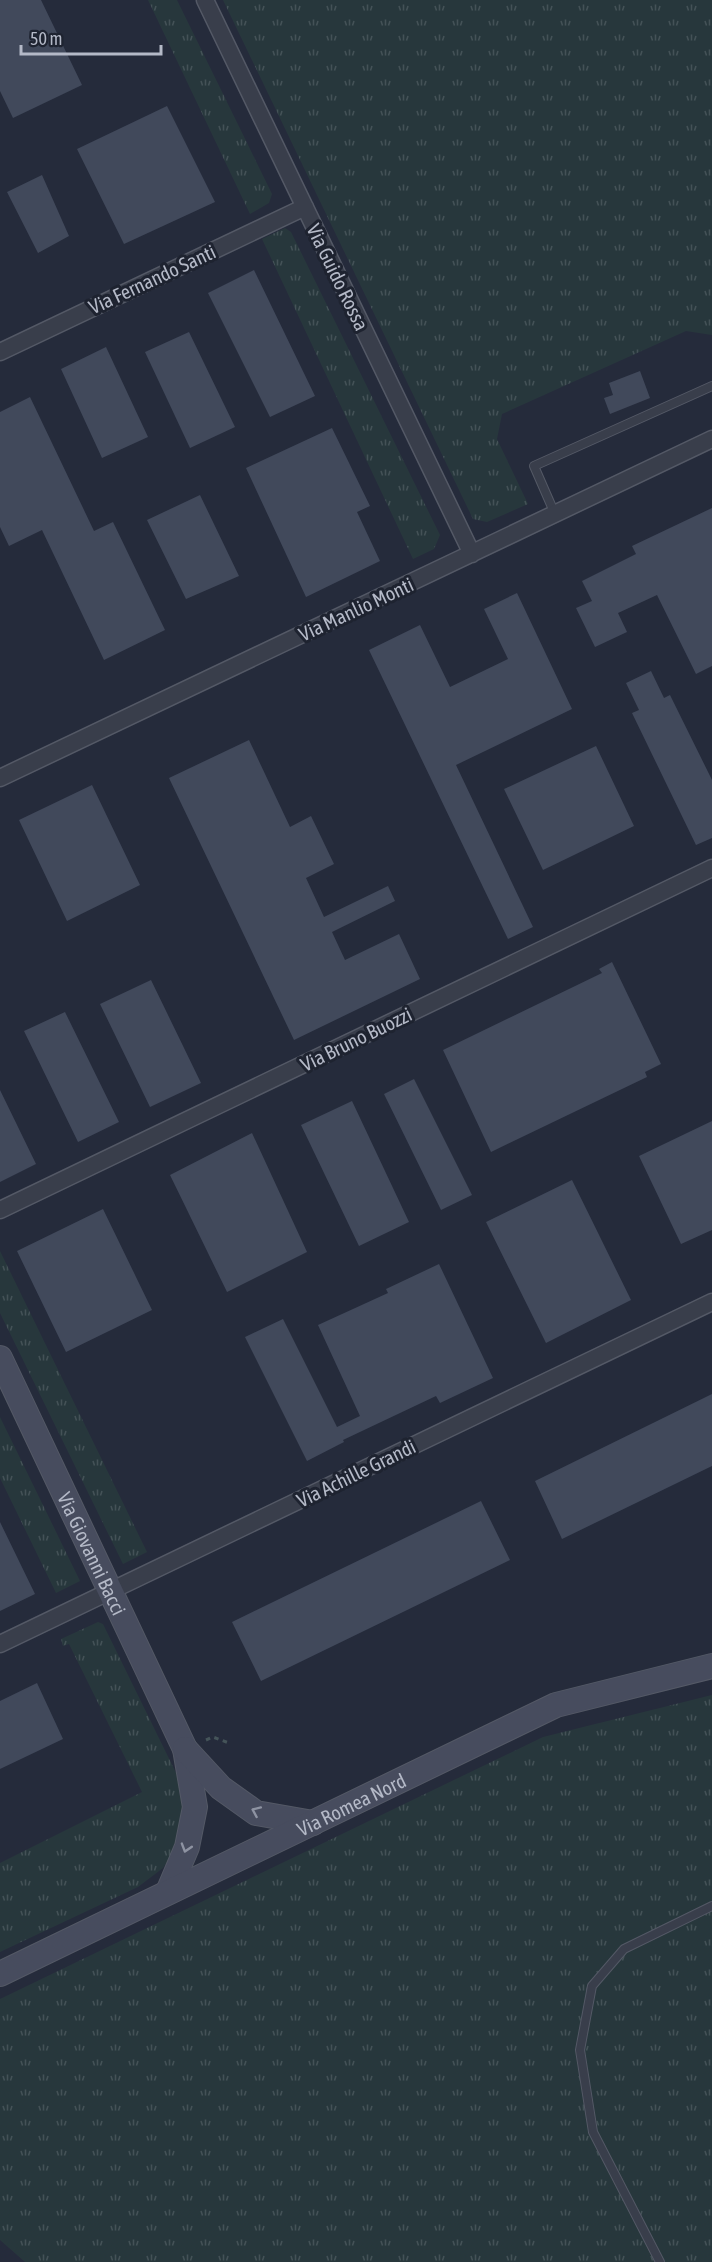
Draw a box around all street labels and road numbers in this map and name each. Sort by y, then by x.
street label: Via Guido Rossa [302,220,374,334]
street label: Via Fernando Santi [85,240,219,318]
street label: Via Manlio Monti [295,572,417,646]
street label: Via Bruno Buozzi [297,1002,415,1076]
street label: Via Achille Grandi [293,1434,419,1512]
street label: Via Giovanni Bacci [53,1488,131,1618]
street label: Via Romea Nord [293,1768,409,1840]

